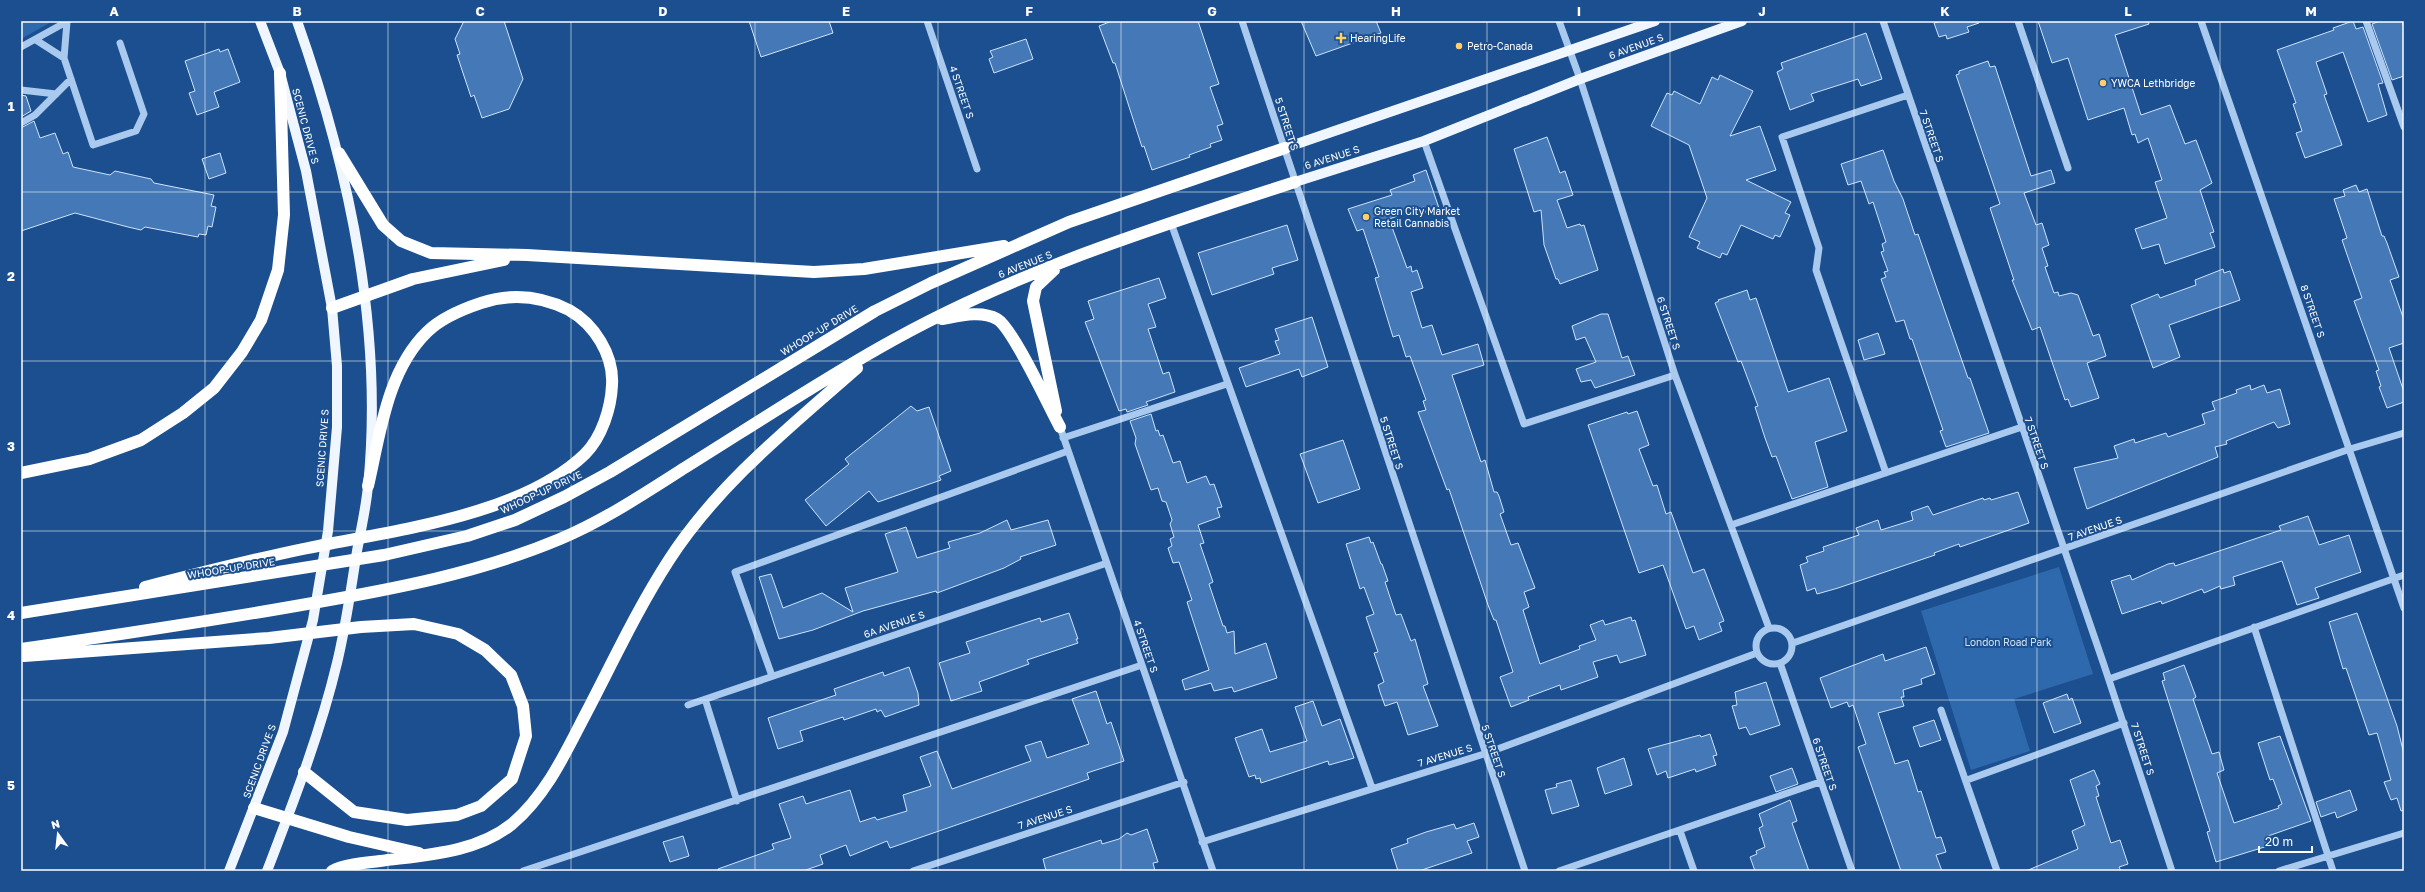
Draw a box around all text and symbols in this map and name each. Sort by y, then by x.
text: A [109,3,119,19]
text: B [292,3,302,19]
text: C [475,3,485,19]
text: D [658,3,668,19]
text: E [842,3,850,19]
text: F [1025,3,1033,19]
text: G [1207,3,1217,19]
text: H [1391,3,1401,19]
text: I [1577,3,1581,19]
text: J [1758,3,1766,19]
text: K [1940,3,1950,19]
text: L [2124,3,2132,19]
text: M [2305,3,2317,19]
street label: 6 AVENUE S [1607,31,1665,61]
marker: HearingLife [1335,32,1347,44]
place label: HearingLife [1350,32,1406,44]
place label: Petro-Canada [1467,40,1533,52]
marker: Petro-Canada [1454,41,1464,51]
street label: 4 STREET S [947,64,977,120]
place label: YWCA Lethbridge [2111,77,2195,89]
marker: YWCA Lethbridge [2098,78,2108,88]
street label: SCENIC DRIVE S [290,87,322,165]
street label: 5 STREET S [1273,96,1301,152]
text: 1 [8,98,15,114]
street label: 7 STREET S [1917,108,1947,164]
street label: 6 AVENUE S [1303,142,1361,172]
place label: Green City Market Retail Cannabis [1374,205,1460,229]
marker: Green City Market Retail Cannabis [1361,212,1371,222]
street label: 6 AVENUE S [996,248,1054,280]
text: 2 [7,268,15,284]
street label: 8 STREET S [2298,283,2328,339]
street label: 6 STREET S [1655,295,1683,351]
street label: WHOOP-UP DRIVE [778,302,860,358]
street label: SCENIC DRIVE S [313,409,331,487]
street label: 5 STREET S [1378,415,1406,471]
street label: 7 STREET S [2022,415,2052,471]
text: 3 [7,438,15,454]
street label: WHOOP-UP DRIVE [498,468,584,516]
street label: 7 AVENUE S [2066,513,2124,543]
street label: WHOOP-UP DRIVE [186,555,276,581]
text: 4 [7,607,15,623]
street label: 6A AVENUE S [862,608,926,640]
street label: 4 STREET S [1131,618,1161,674]
park label: London Road Park [1964,636,2052,648]
street label: 7 STREET S [2129,721,2157,777]
street label: SCENIC DRIVE S [240,722,278,800]
street label: 5 STREET S [1479,723,1509,779]
street label: 6 STREET S [1810,736,1840,792]
street label: 7 AVENUE S [1416,741,1474,769]
text: 5 [7,777,15,793]
street label: 7 AVENUE S [1016,803,1074,831]
north arrow [38,814,78,854]
text: N [50,816,61,831]
scale bar [2259,828,2312,854]
text: 20 m [2265,834,2293,849]

